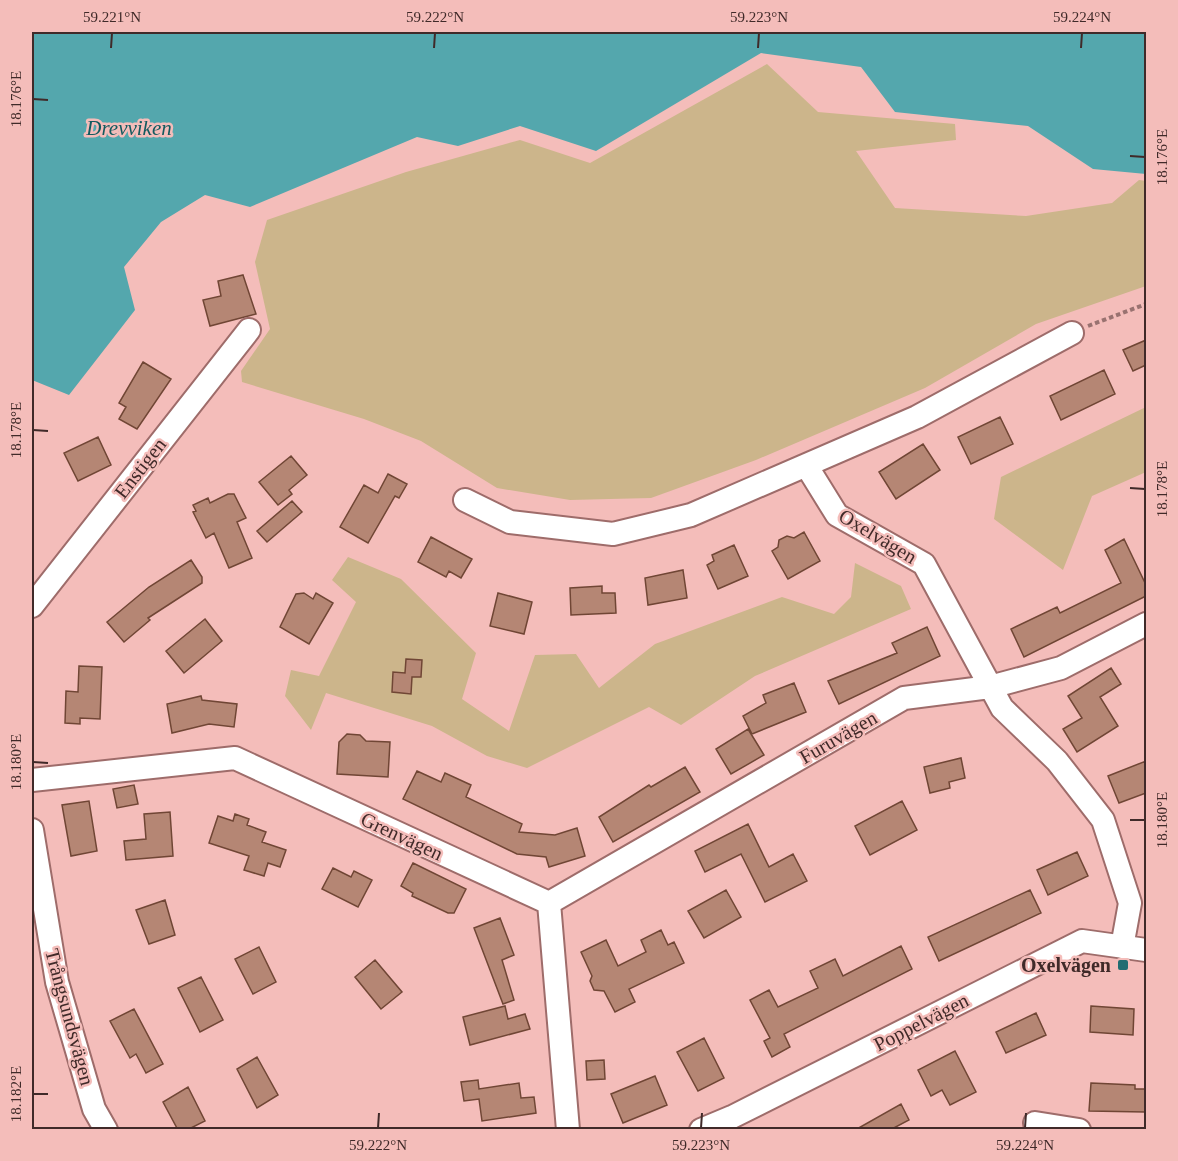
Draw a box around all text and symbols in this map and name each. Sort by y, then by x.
text: 59.221°N [83,9,141,25]
text: 59.222°N [406,9,464,25]
text: 59.223°N [730,9,788,25]
text: 59.224°N [1053,9,1111,25]
text: 18.176°E [8,71,24,127]
water label: Drevviken [85,116,172,140]
text: 18.176°E [1154,129,1170,185]
text: 18.178°E [8,402,24,458]
street label: Enstigen [110,434,171,503]
text: 18.178°E [1154,461,1170,517]
street label: Oxelvägen [835,504,921,569]
street label: Furuvägen [795,706,881,769]
text: 18.180°E [8,734,24,790]
text: 18.180°E [1154,792,1170,848]
street label: Grenvägen [357,807,446,865]
street label: Trångsundsvägen [40,946,99,1088]
place label: Oxelvägen [1021,954,1111,977]
marker: Oxelvägen [1116,958,1130,972]
street label: Poppelvägen [870,989,972,1056]
text: 18.182°E [8,1066,24,1122]
text: 59.222°N [349,1137,407,1153]
text: 59.223°N [672,1137,730,1153]
text: 59.224°N [996,1137,1054,1153]

